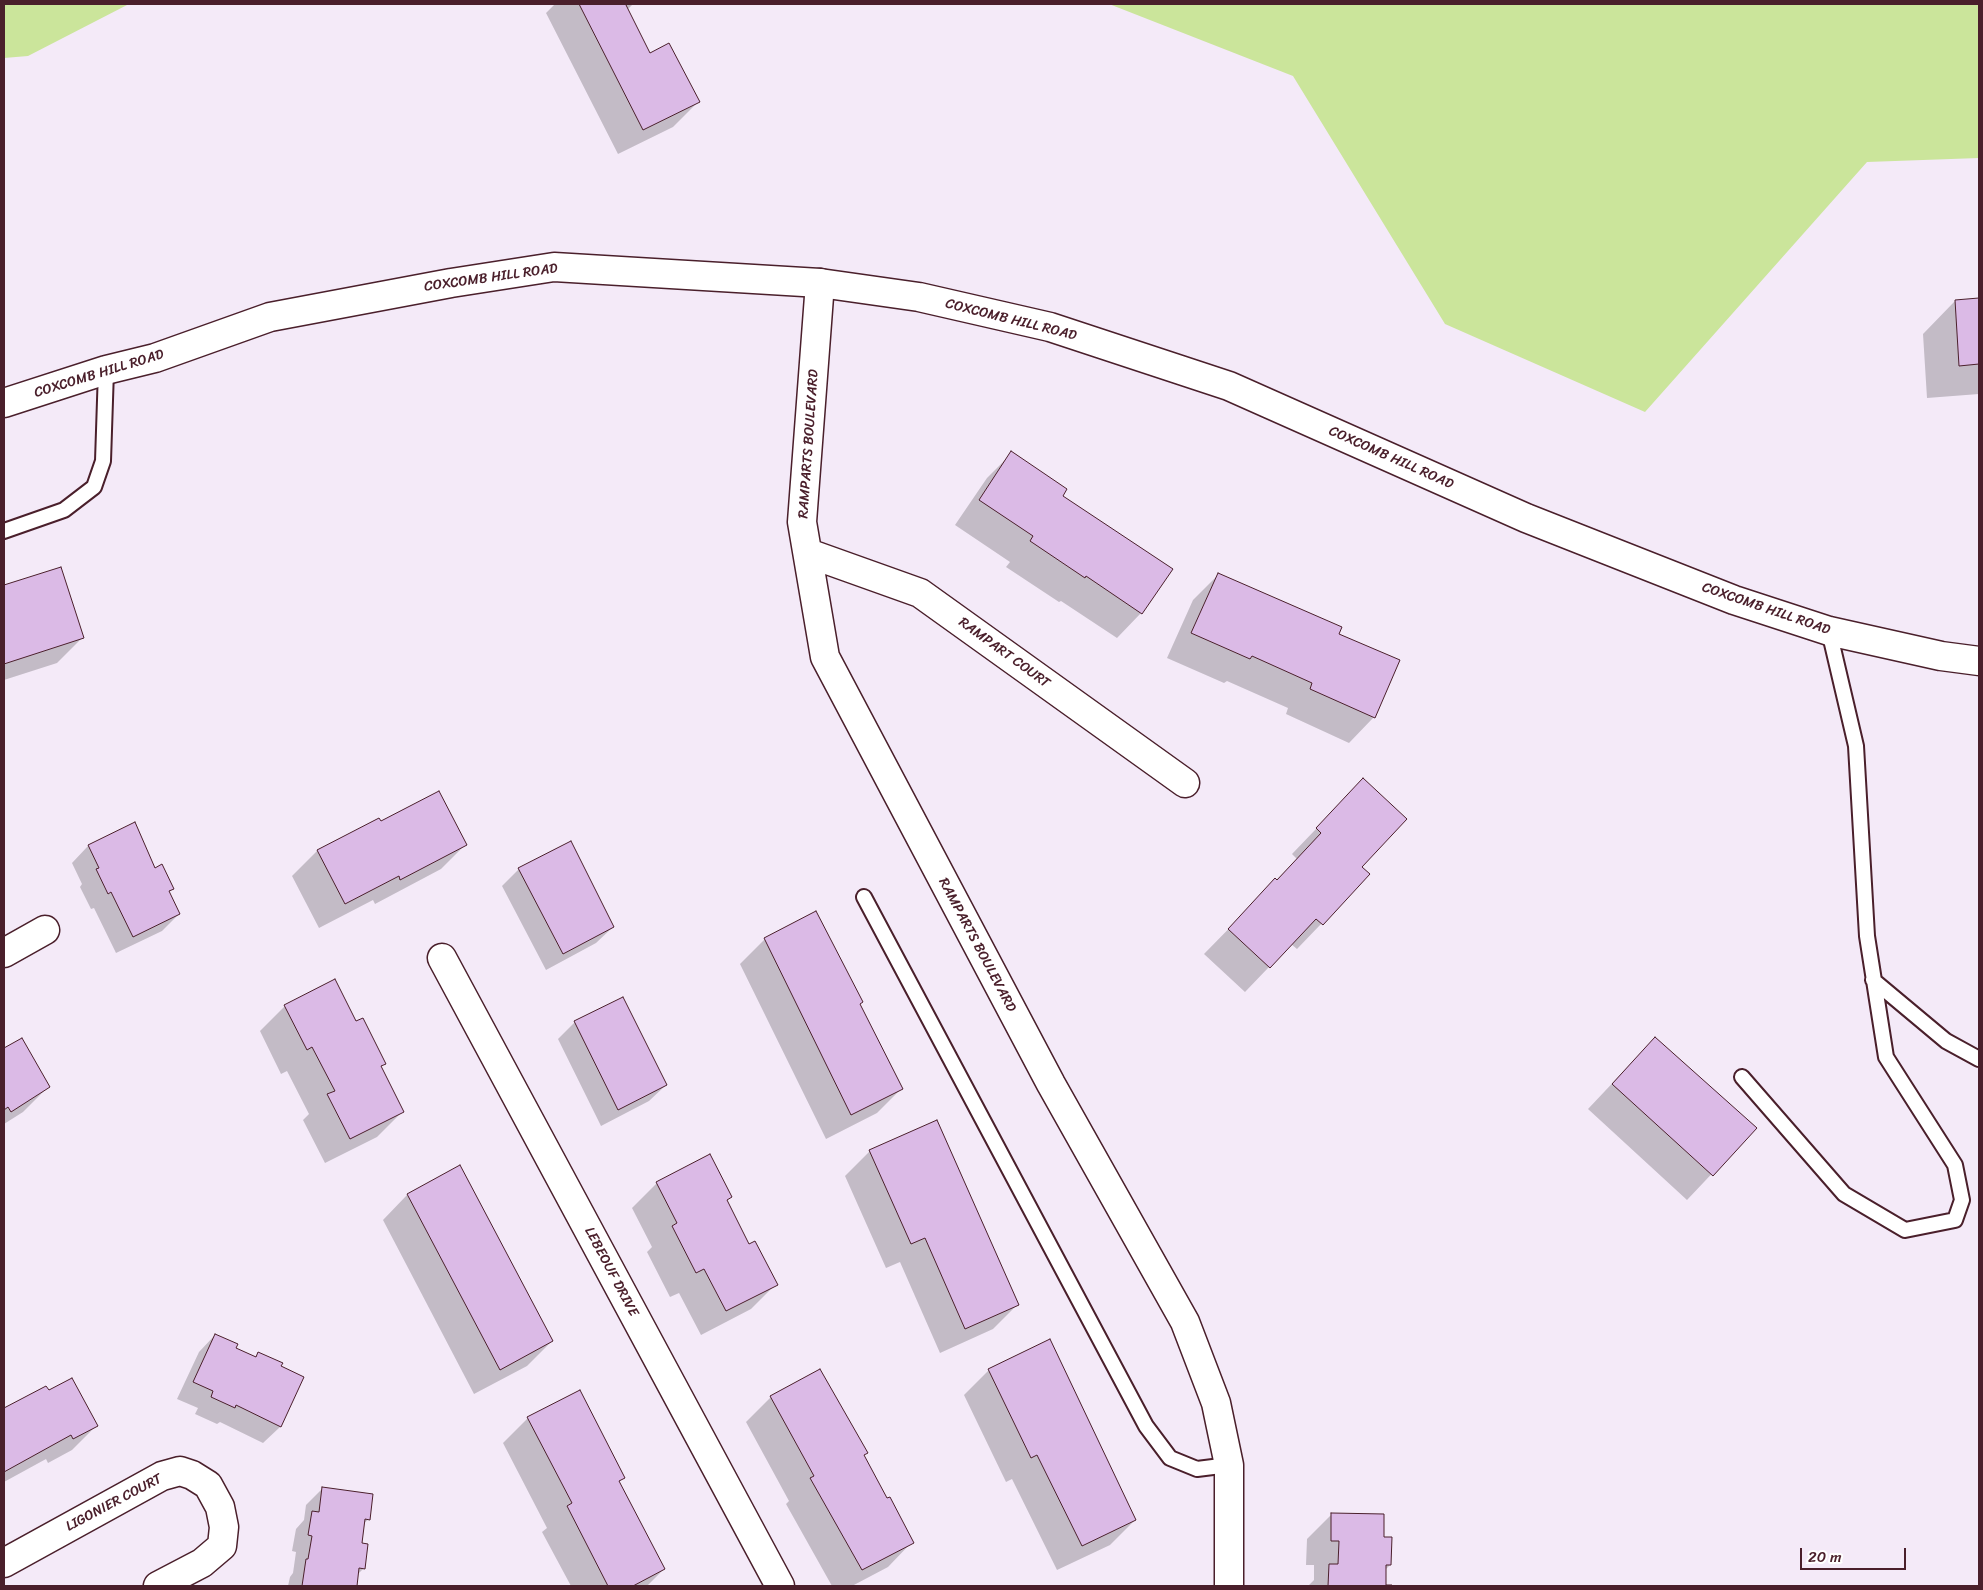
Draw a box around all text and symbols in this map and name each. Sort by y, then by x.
street label: COXCOMB HILL ROAD [423,260,559,296]
street label: COXCOMB HILL ROAD [944,296,1078,344]
street label: COXCOMB HILL ROAD [32,346,166,402]
street label: RAMPARTS BOULEVARD [795,369,823,519]
street label: COXCOMB HILL ROAD [1326,423,1456,493]
street label: COXCOMB HILL ROAD [1700,579,1832,639]
street label: RAMPART COURT [955,614,1053,692]
street label: RAMPARTS BOULEVARD [934,875,1020,1015]
street label: LEBEOUF DRIVE [580,1224,642,1320]
street label: LIGONIER COURT [63,1471,165,1535]
scale bar [1803,1538,1909,1570]
text: 20 m [1808,1544,1842,1570]

